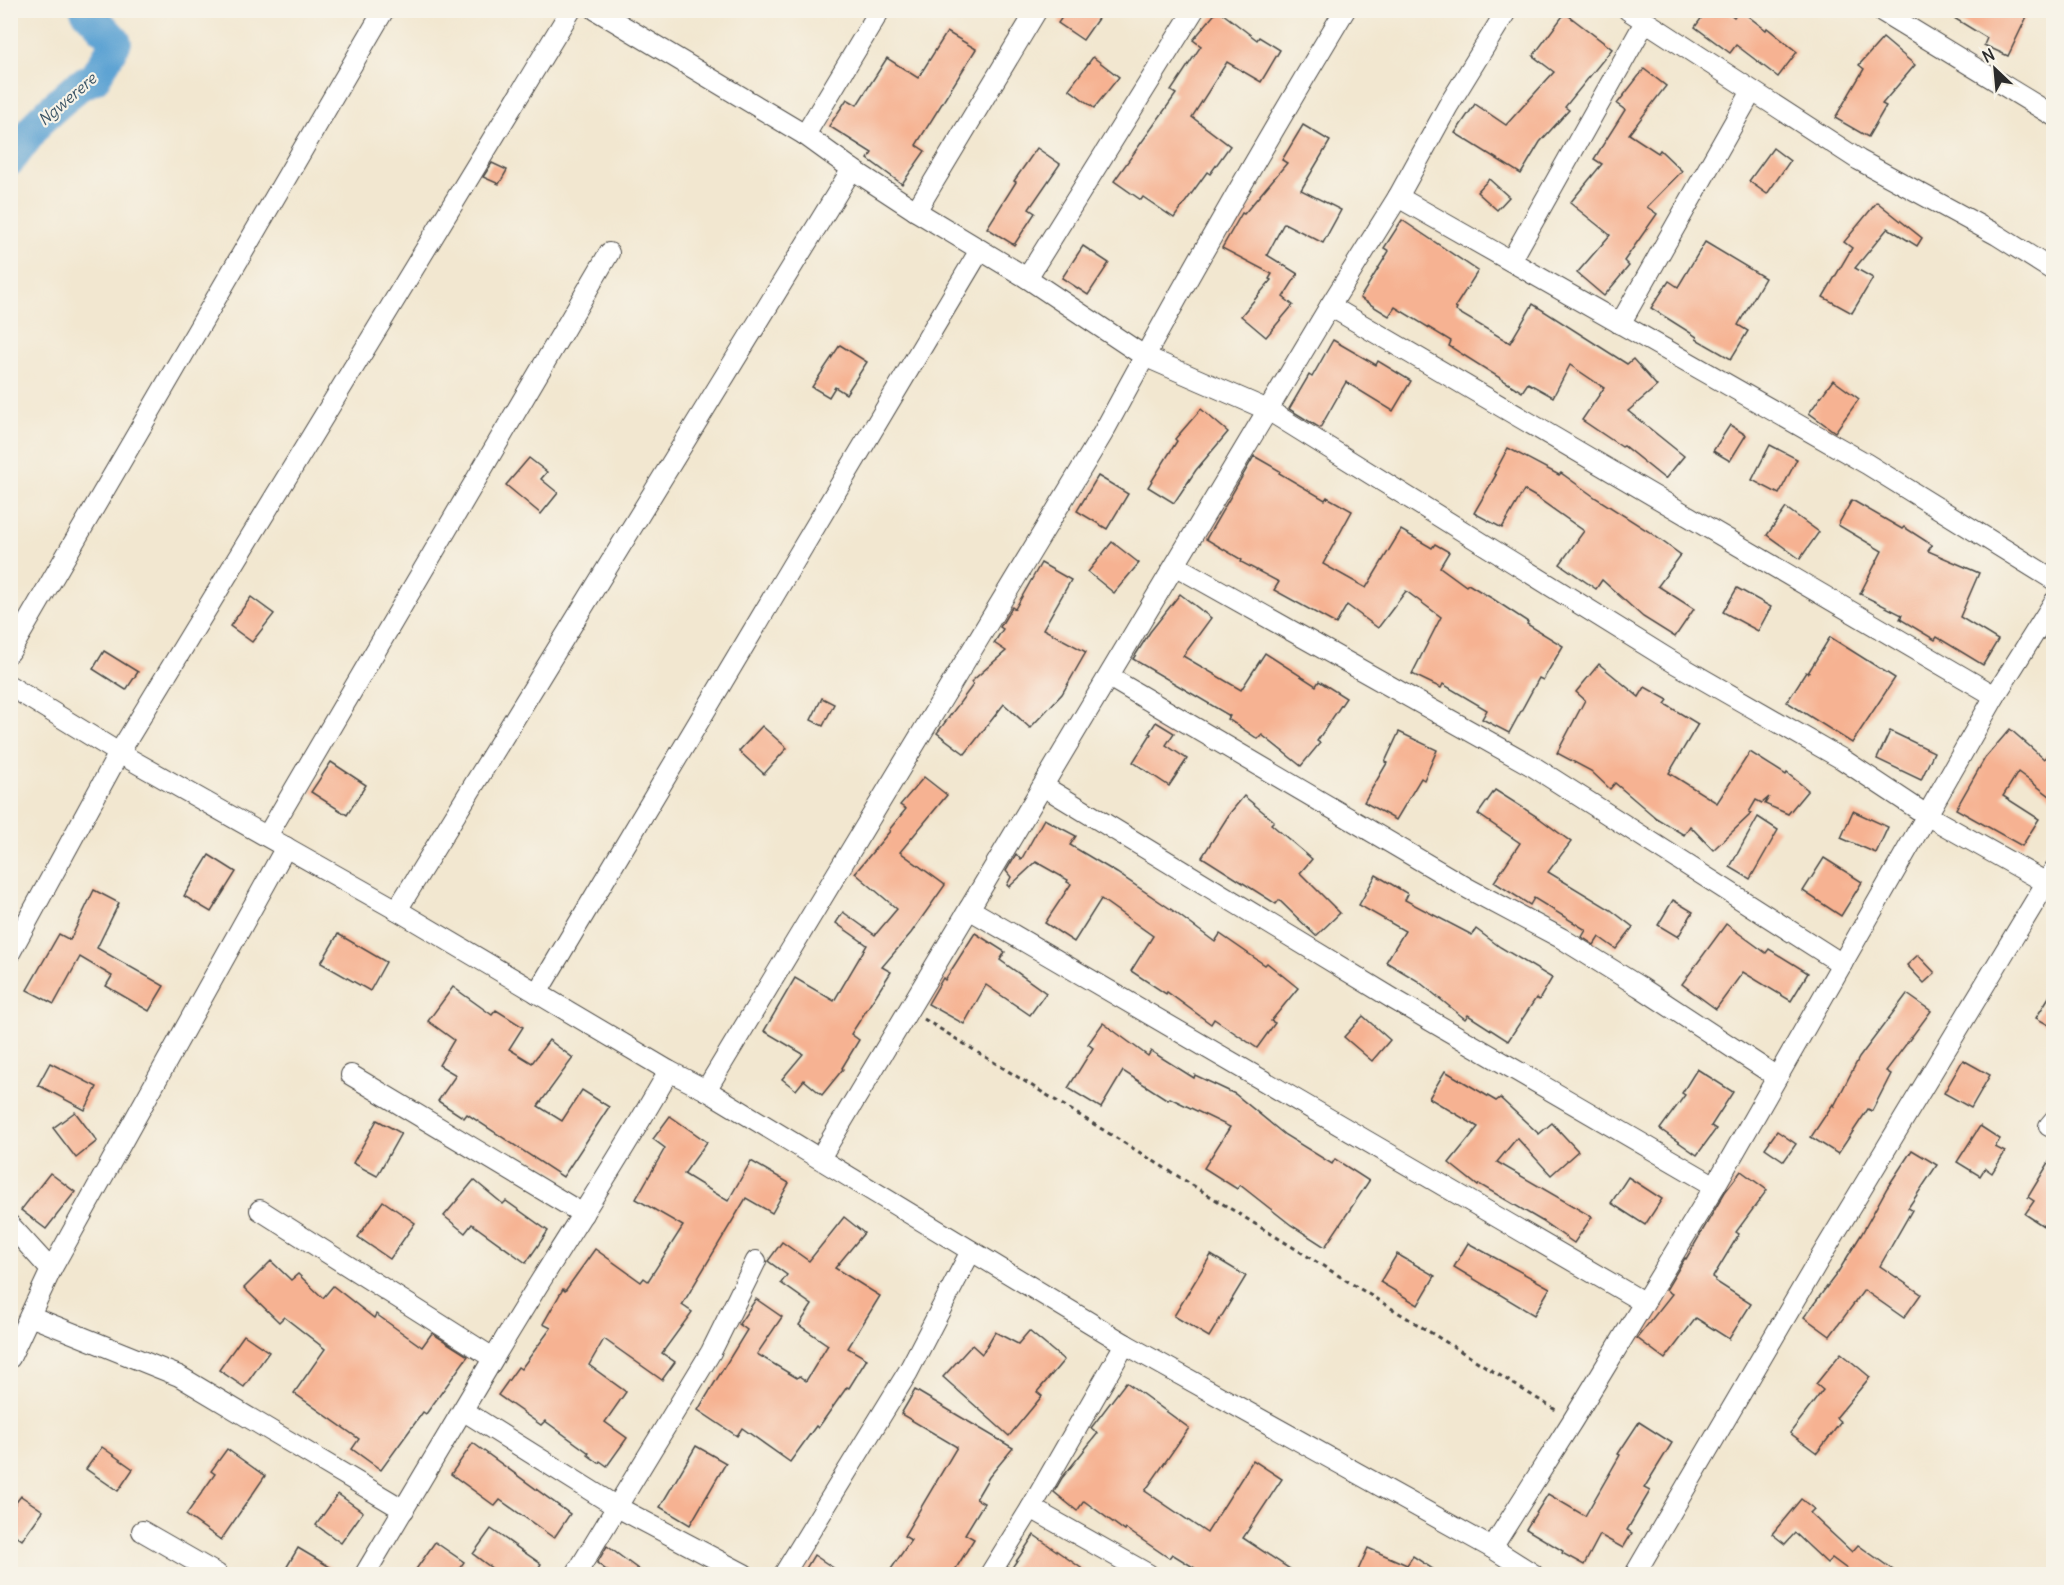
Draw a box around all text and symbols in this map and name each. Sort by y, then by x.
north arrow [1965,39,2025,99]
text: N [1979,44,1998,67]
water label: Ngwerere [34,67,101,130]

